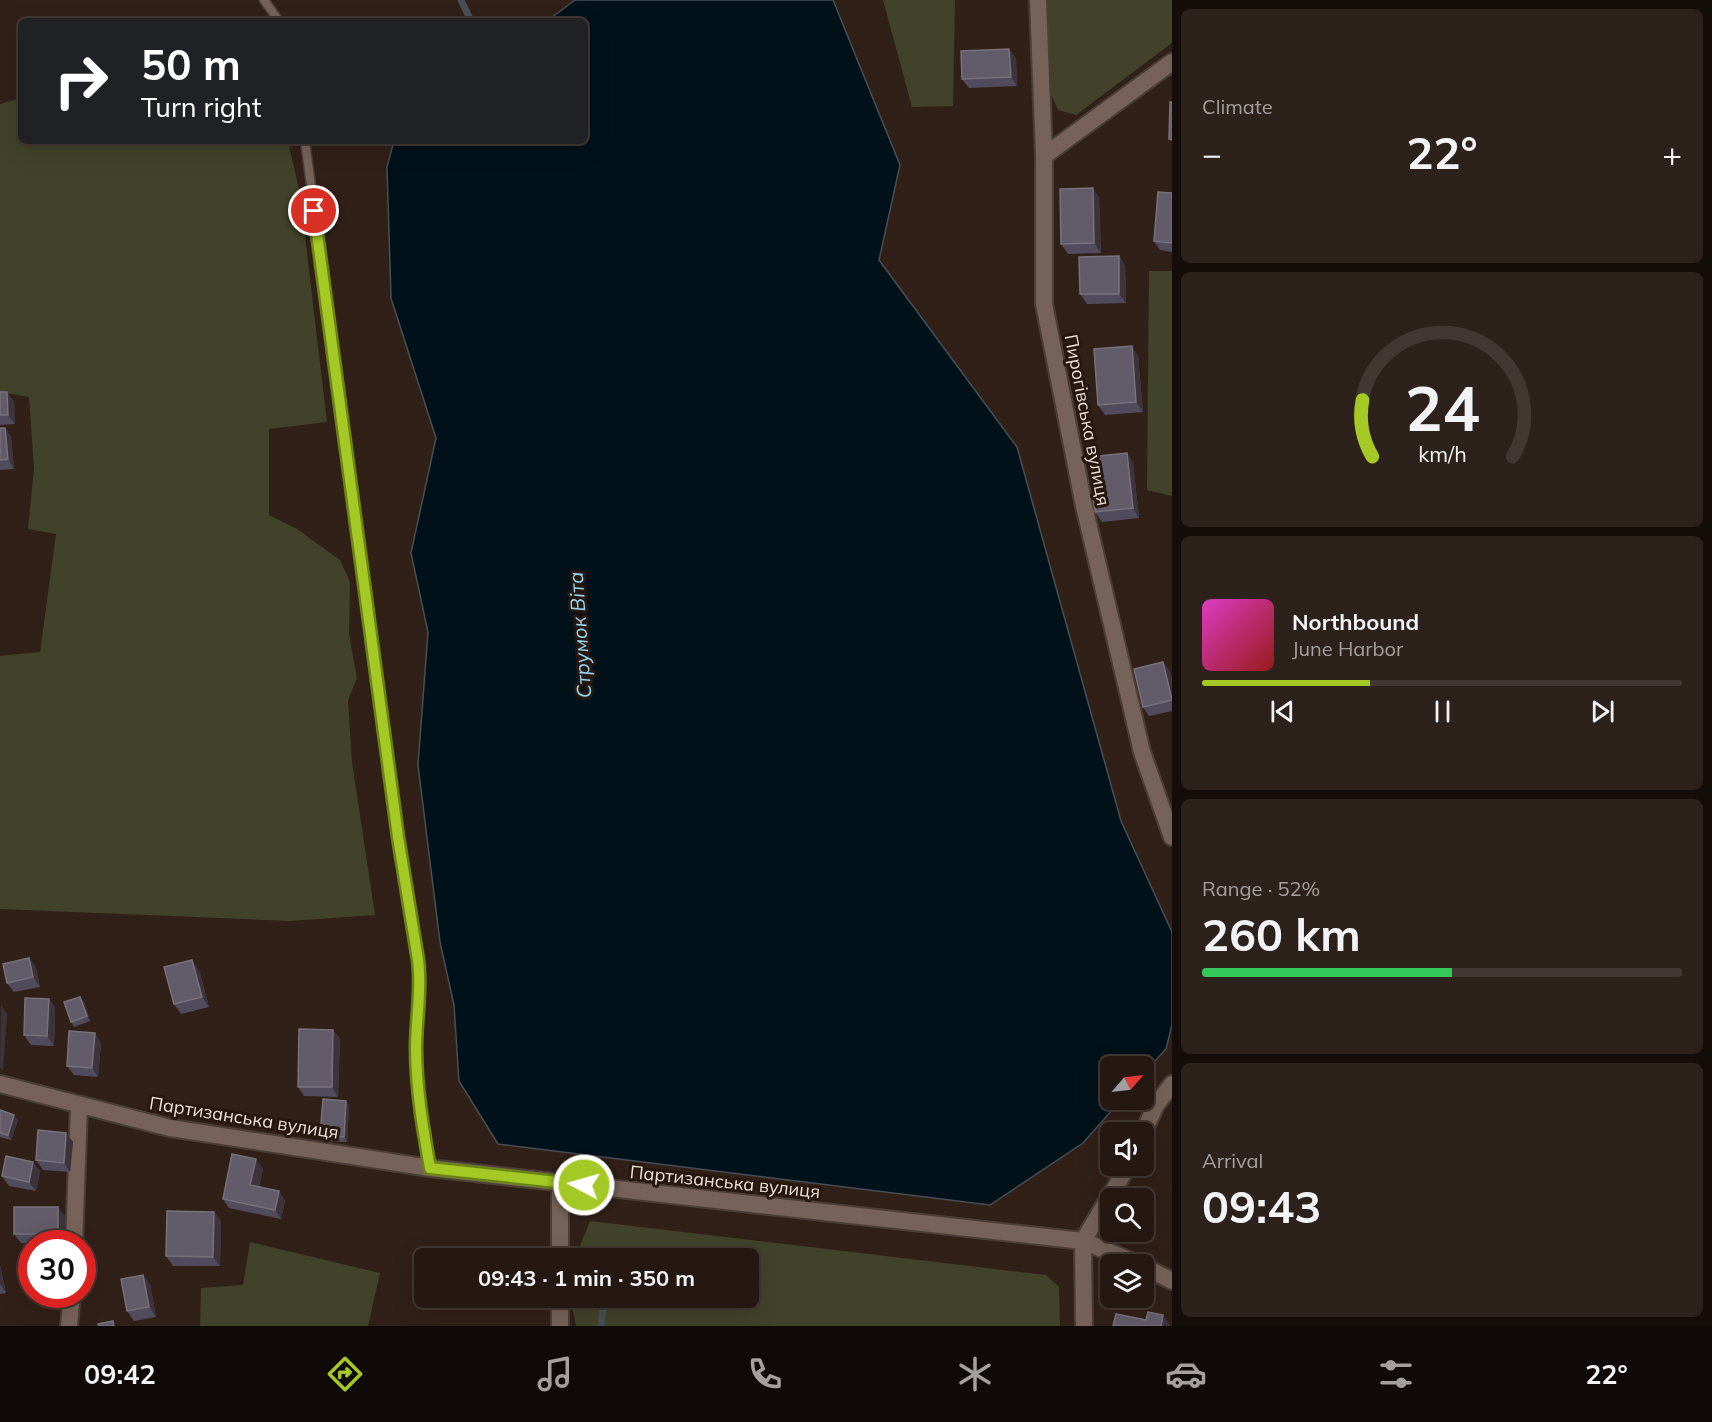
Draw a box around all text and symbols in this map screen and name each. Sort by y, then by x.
text: 50 m [141,38,241,91]
icon: right [42,42,120,120]
text: Turn right [141,90,261,124]
text: Climate [1202,94,1273,119]
text: 22° [1406,124,1478,180]
text: − [1202,133,1222,174]
text: + [1662,133,1682,174]
pin [288,185,339,236]
icon: arrive [297,194,330,227]
street label: Пирогівська вулиця [1060,332,1115,508]
text: 24 [1405,368,1479,447]
text: km/h [1418,440,1466,467]
water label: Струмок Віта [563,571,596,699]
text: Northbound [1292,608,1419,636]
text: June Harbor [1292,636,1403,661]
icon: previous [1266,695,1299,728]
icon: pause [1426,695,1459,728]
icon: next [1586,695,1619,728]
text: Range · 52% [1202,876,1320,901]
text: 260 km [1202,906,1361,962]
north arrow [1100,1056,1154,1110]
map controls [1100,1056,1154,1308]
street label: Партизанська вулиця [148,1091,340,1144]
button: sound [1100,1122,1154,1176]
text: Arrival [1202,1148,1263,1173]
position arrow [552,1153,616,1217]
street label: Партизанська вулиця [629,1160,821,1203]
text: 09:43 [1202,1178,1321,1234]
button: search [1100,1188,1154,1242]
speed limit sign: 30 [18,1230,96,1308]
button: layers [1100,1254,1154,1308]
text: 09:43 · 1 min · 350 m [478,1264,695,1292]
icon: directions [324,1353,366,1395]
icon: music [534,1353,576,1395]
icon: phone [744,1353,786,1395]
icon: climate [954,1353,996,1395]
icon: car [1165,1353,1207,1395]
icon: filters [1375,1353,1417,1395]
text: 09:42 [84,1357,156,1391]
text: 22° [1585,1357,1628,1391]

